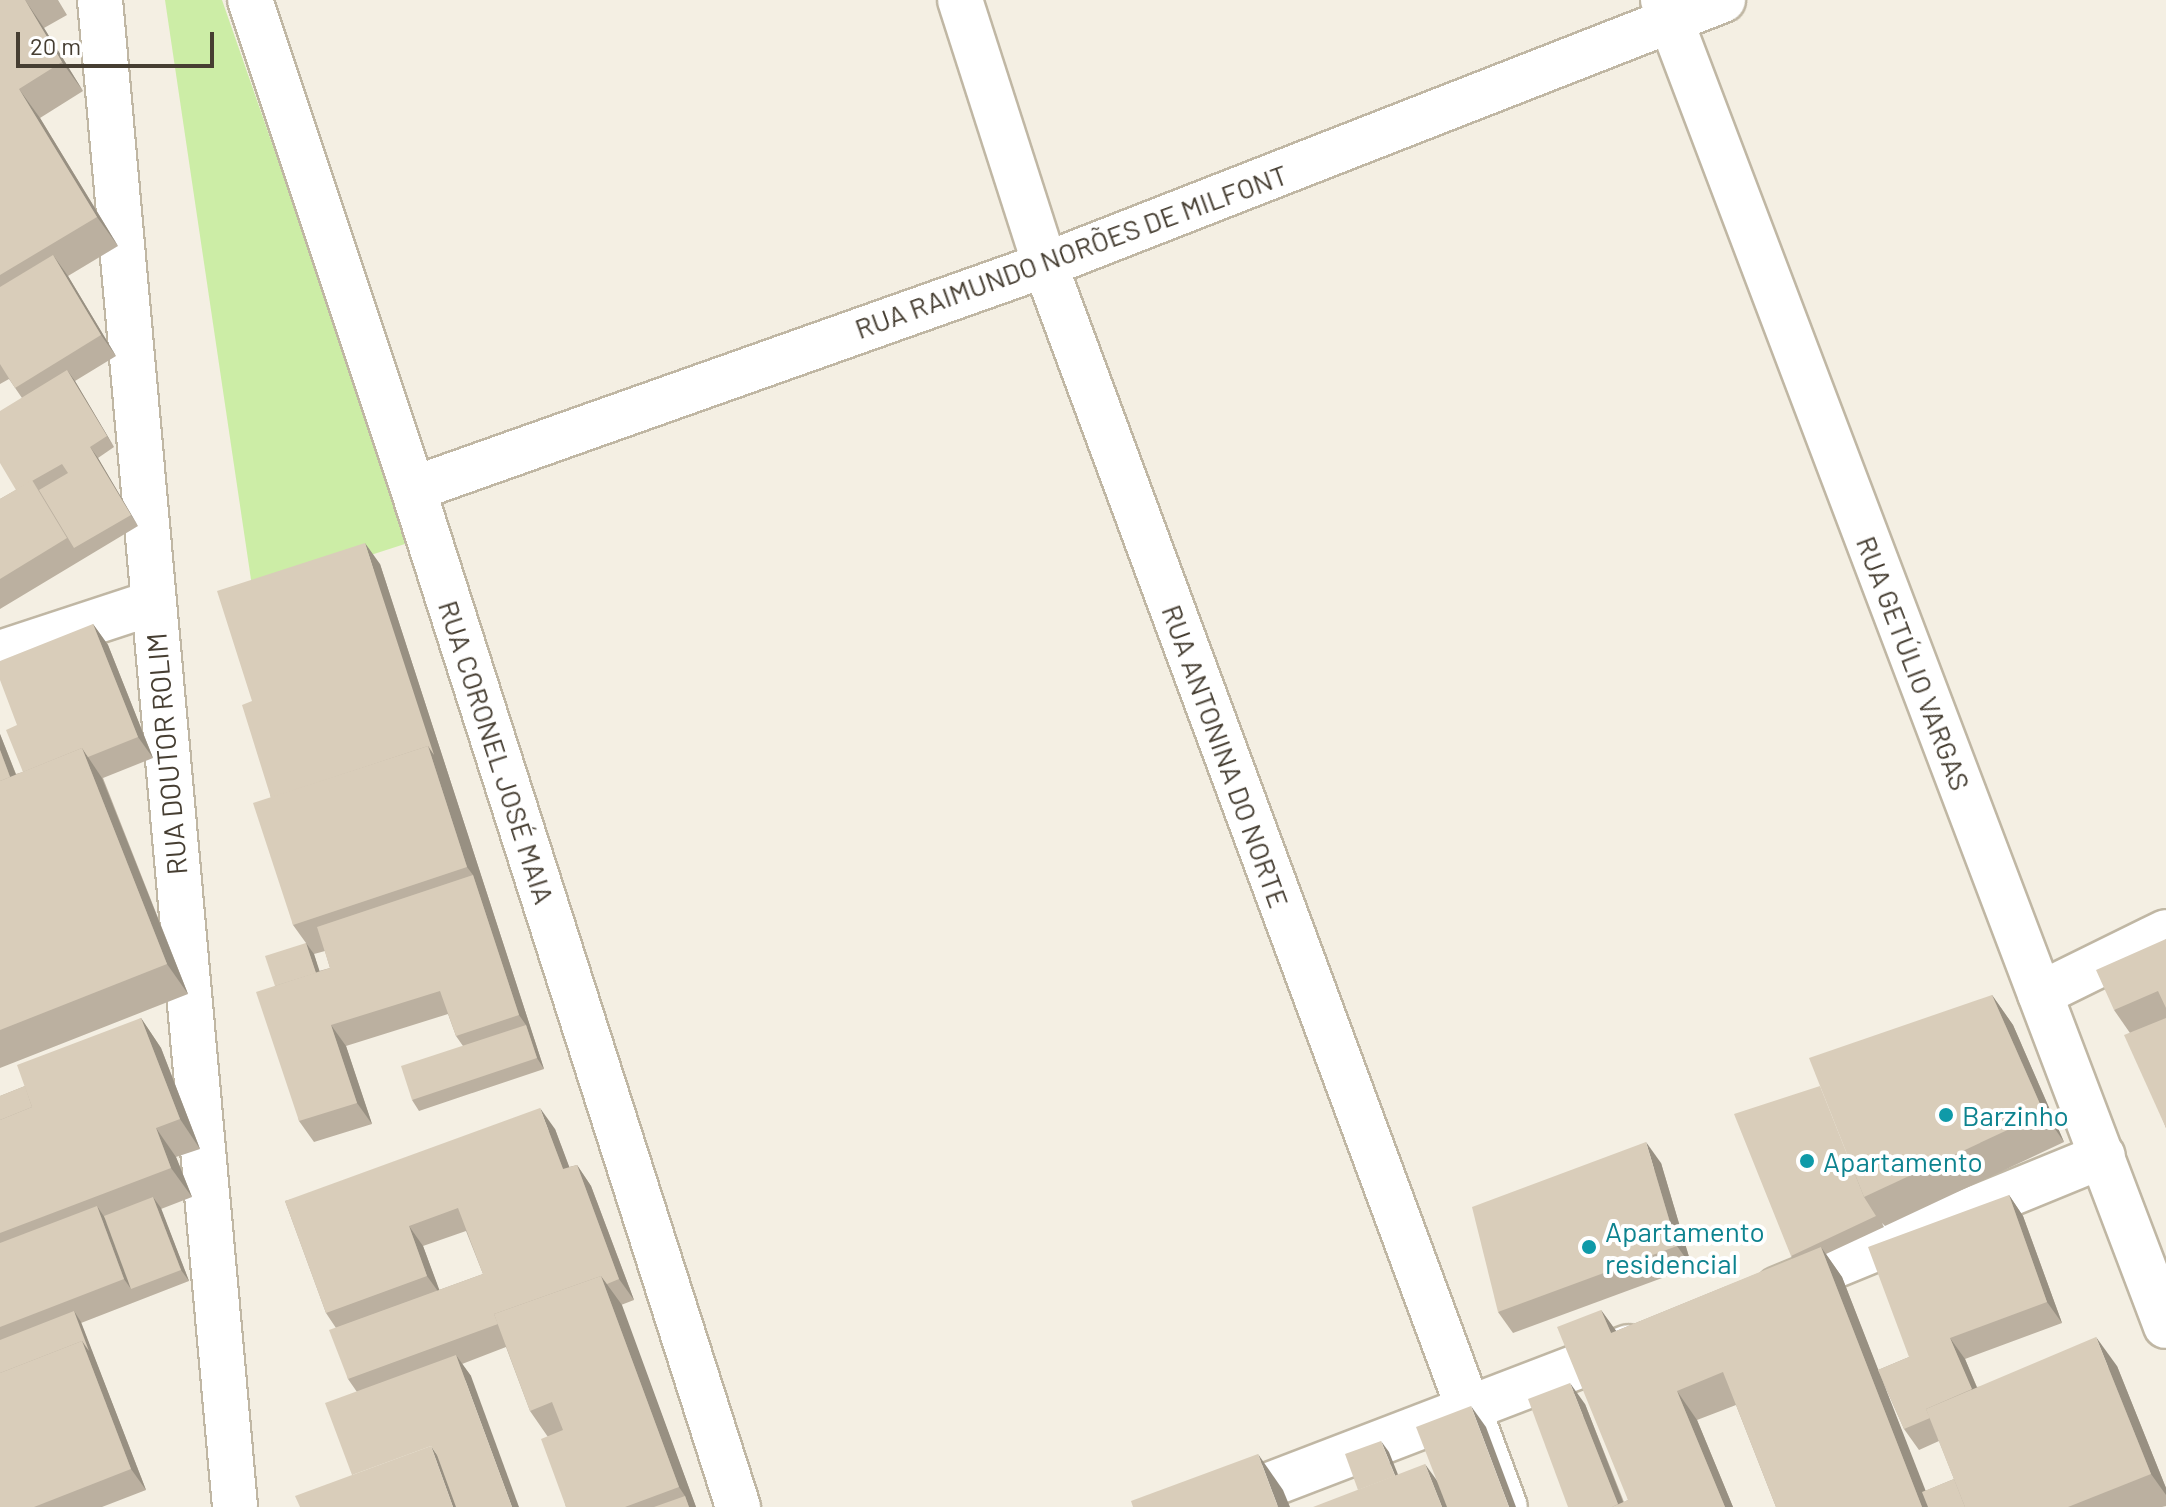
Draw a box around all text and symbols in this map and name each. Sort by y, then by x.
scale bar [20,16,218,66]
text: 20 m [30,31,81,60]
street label: RUA RAIMUNDO NORÕES DE MILFONT [850,157,1292,345]
street label: RUA GETÚLIO VARGAS [1850,531,1978,795]
street label: RUA CORONEL JOSÉ MAIA [432,596,562,908]
street label: RUA ANTONINA DO NORTE [1156,600,1296,912]
street label: RUA DOUTOR ROLIM [139,632,193,876]
place label: Barzinho [1962,1098,2069,1132]
marker: Barzinho [1937,1106,1955,1124]
place label: Apartamento [1823,1144,1983,1178]
marker: Apartamento [1798,1152,1816,1170]
place label: Apartamento residencial [1605,1214,1765,1280]
marker: Apartamento residencial [1580,1238,1598,1256]

